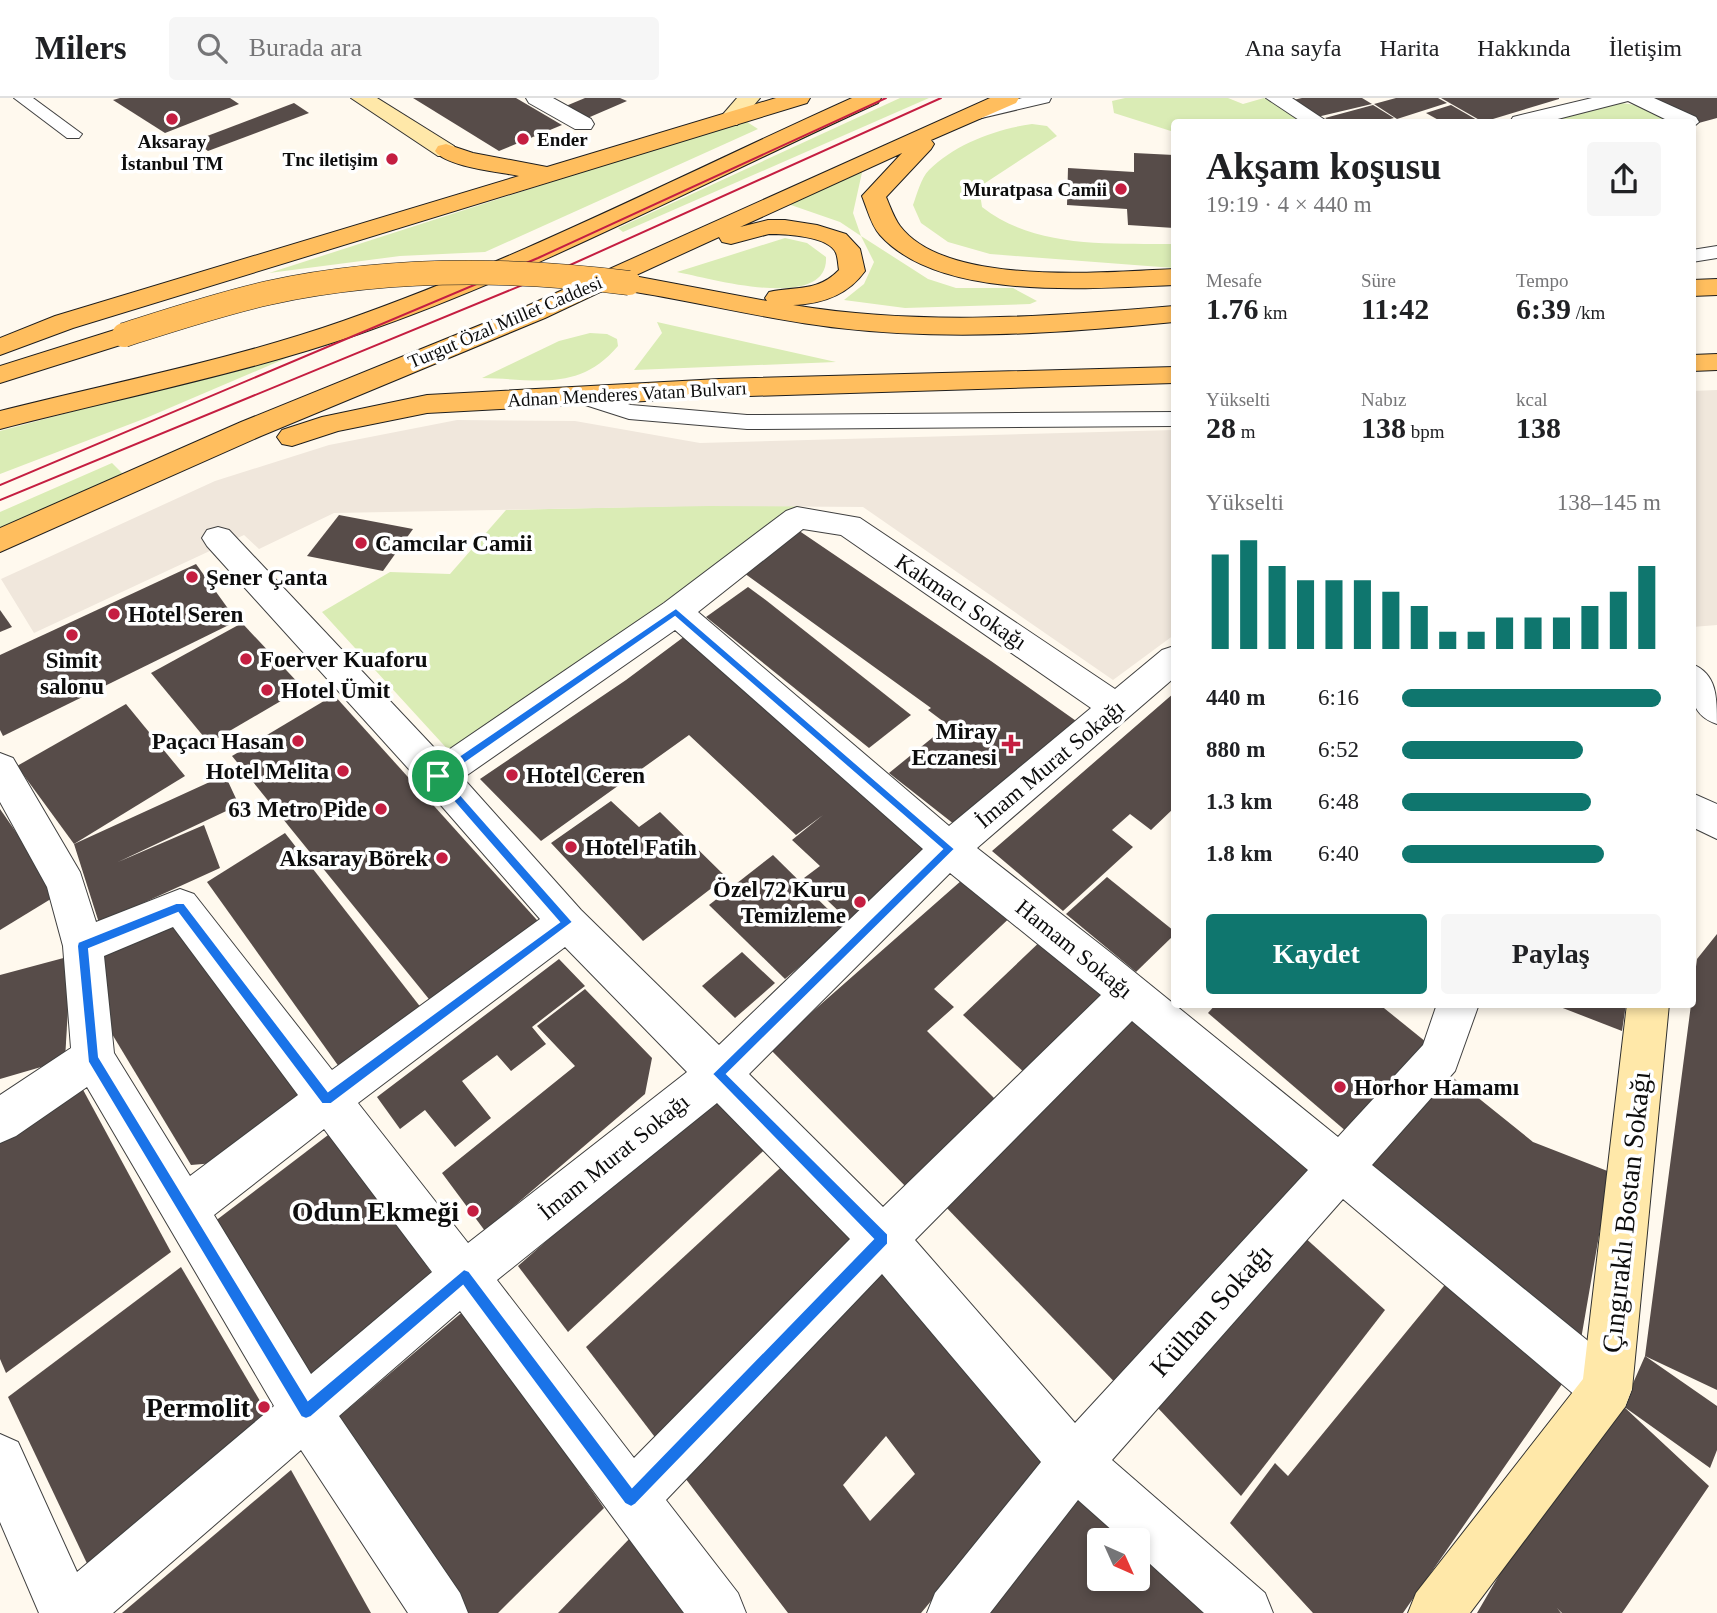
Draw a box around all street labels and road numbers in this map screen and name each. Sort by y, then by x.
street label: Turgut Özal Millet Caddesi [405,272,605,372]
street label: Adnan Menderes Vatan Bulvarı [507,377,747,411]
street label: Kakmacı Sokağı [891,549,1031,655]
street label: İmam Murat Sokağı [971,695,1129,833]
street label: Hamam Sokağı [1011,894,1137,1004]
street label: Çıngıraklı Bostan Sokağı [1596,1069,1656,1354]
street label: İmam Murat Sokağı [534,1089,694,1225]
street label: Külhan Sokağı [1144,1237,1279,1383]

